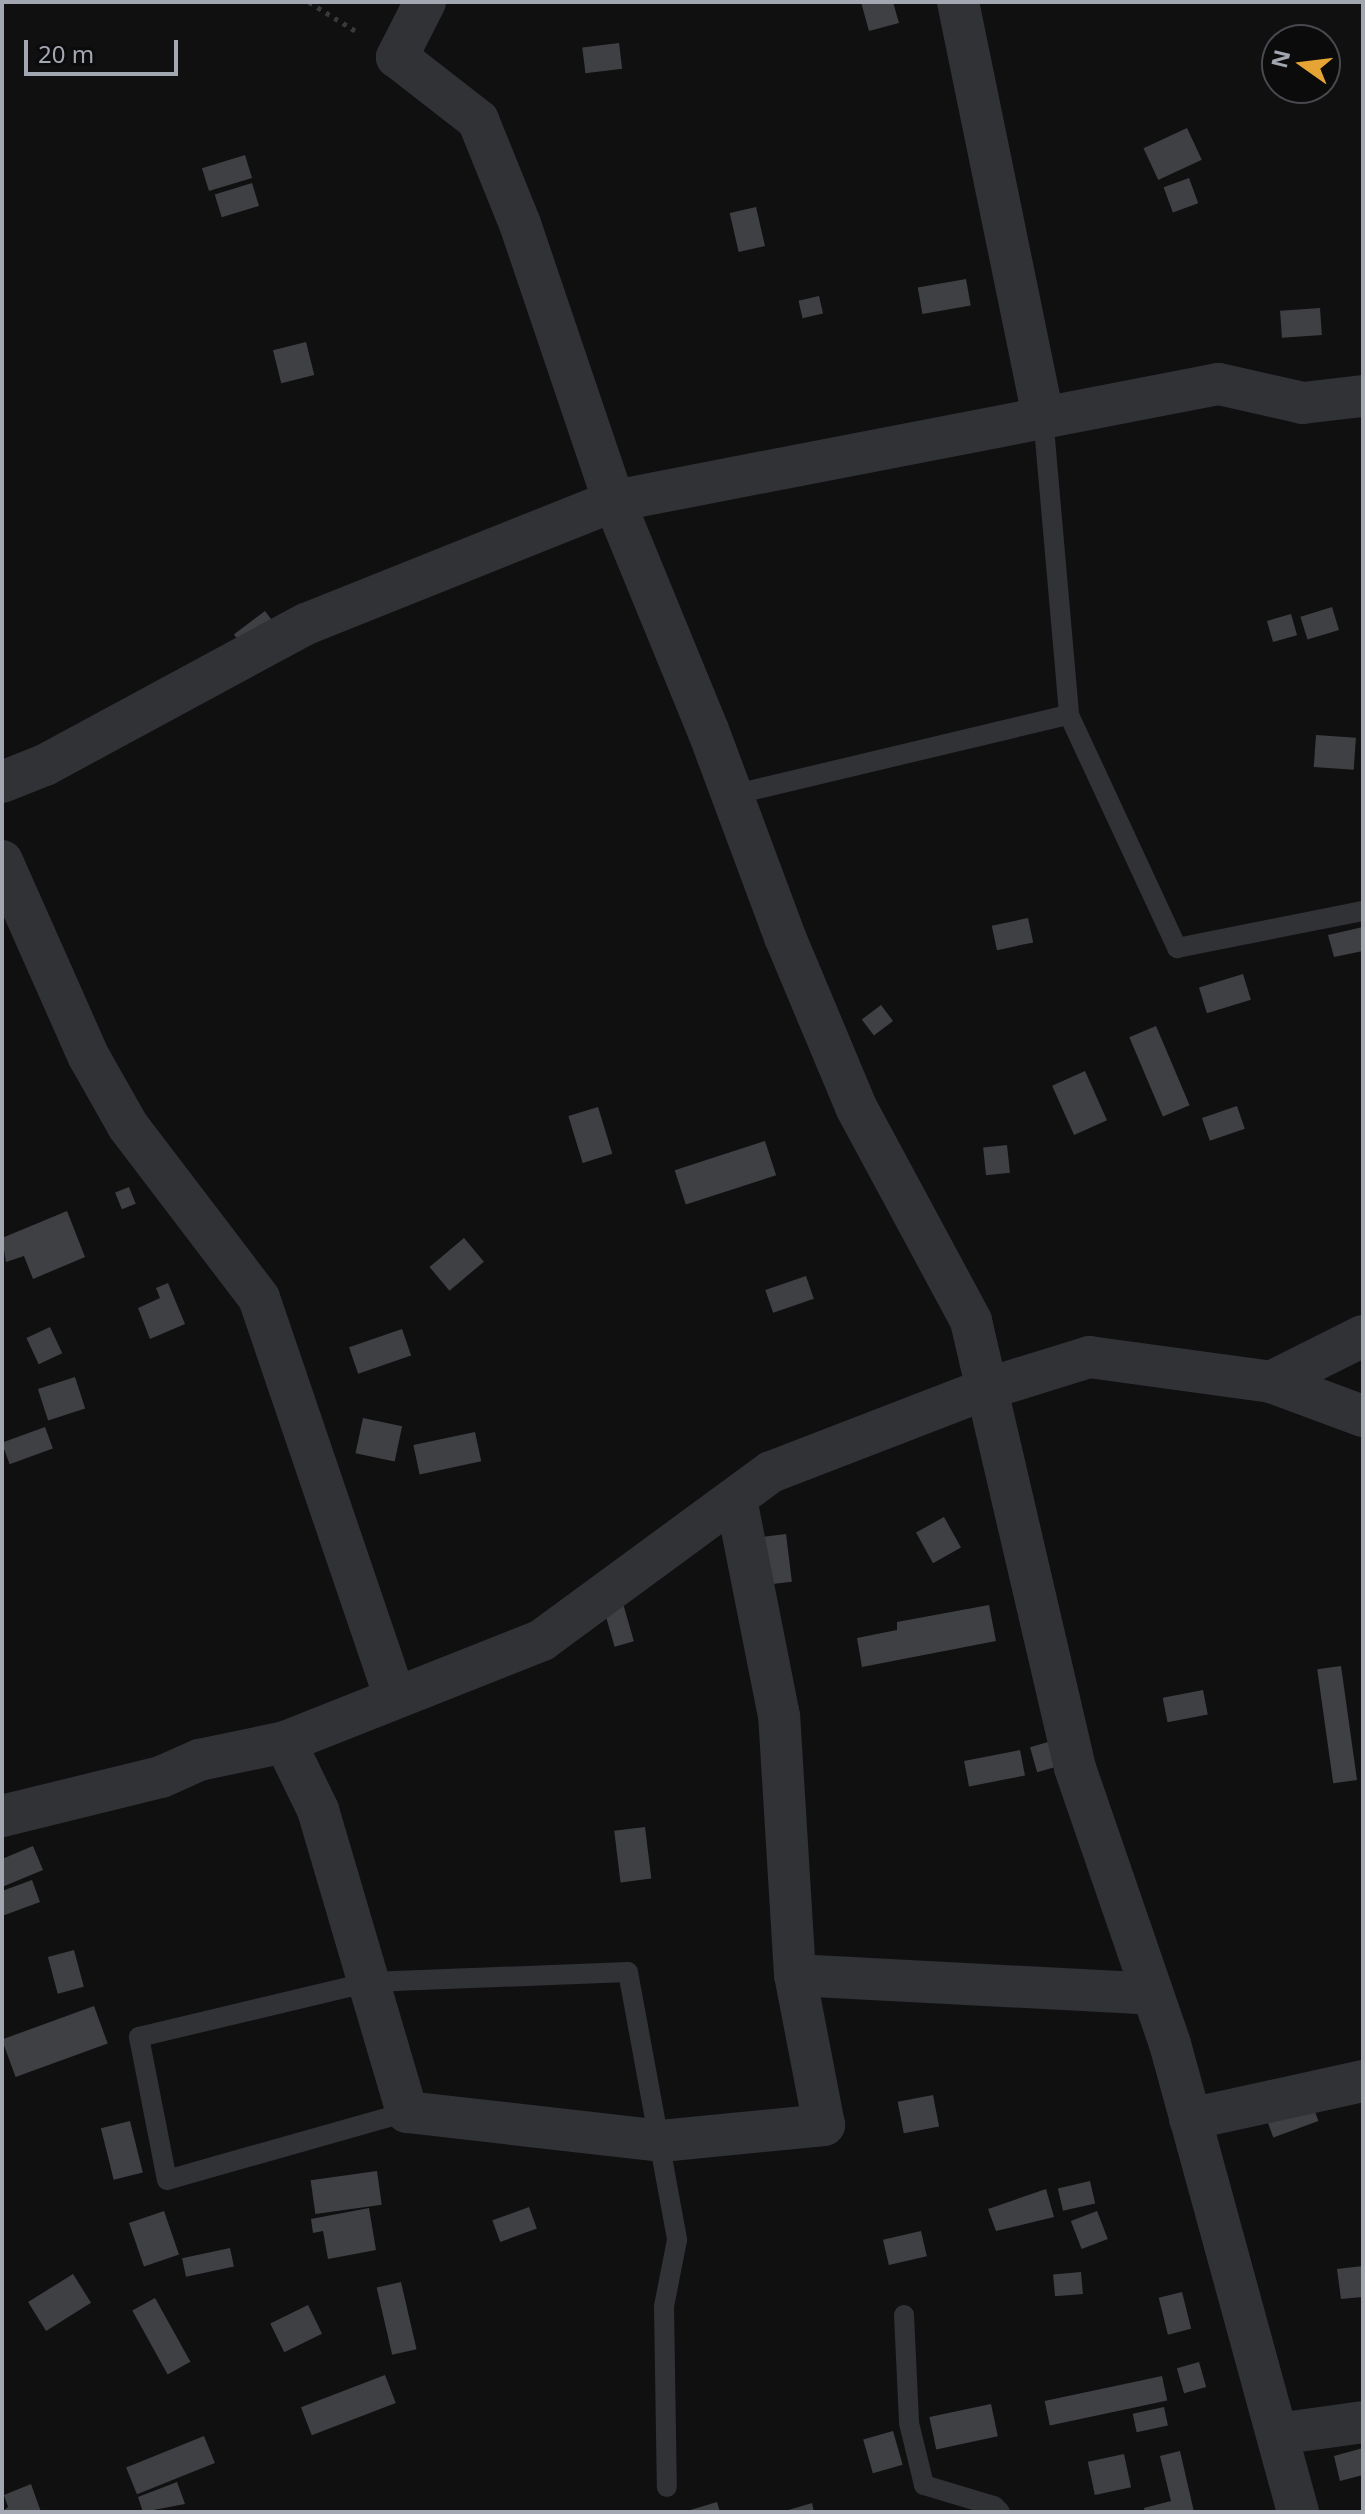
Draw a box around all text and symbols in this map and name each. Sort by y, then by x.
scale bar [28,24,182,74]
north arrow [1261,24,1341,104]
text: 20 m [38,37,94,70]
text: N [1263,46,1296,71]

